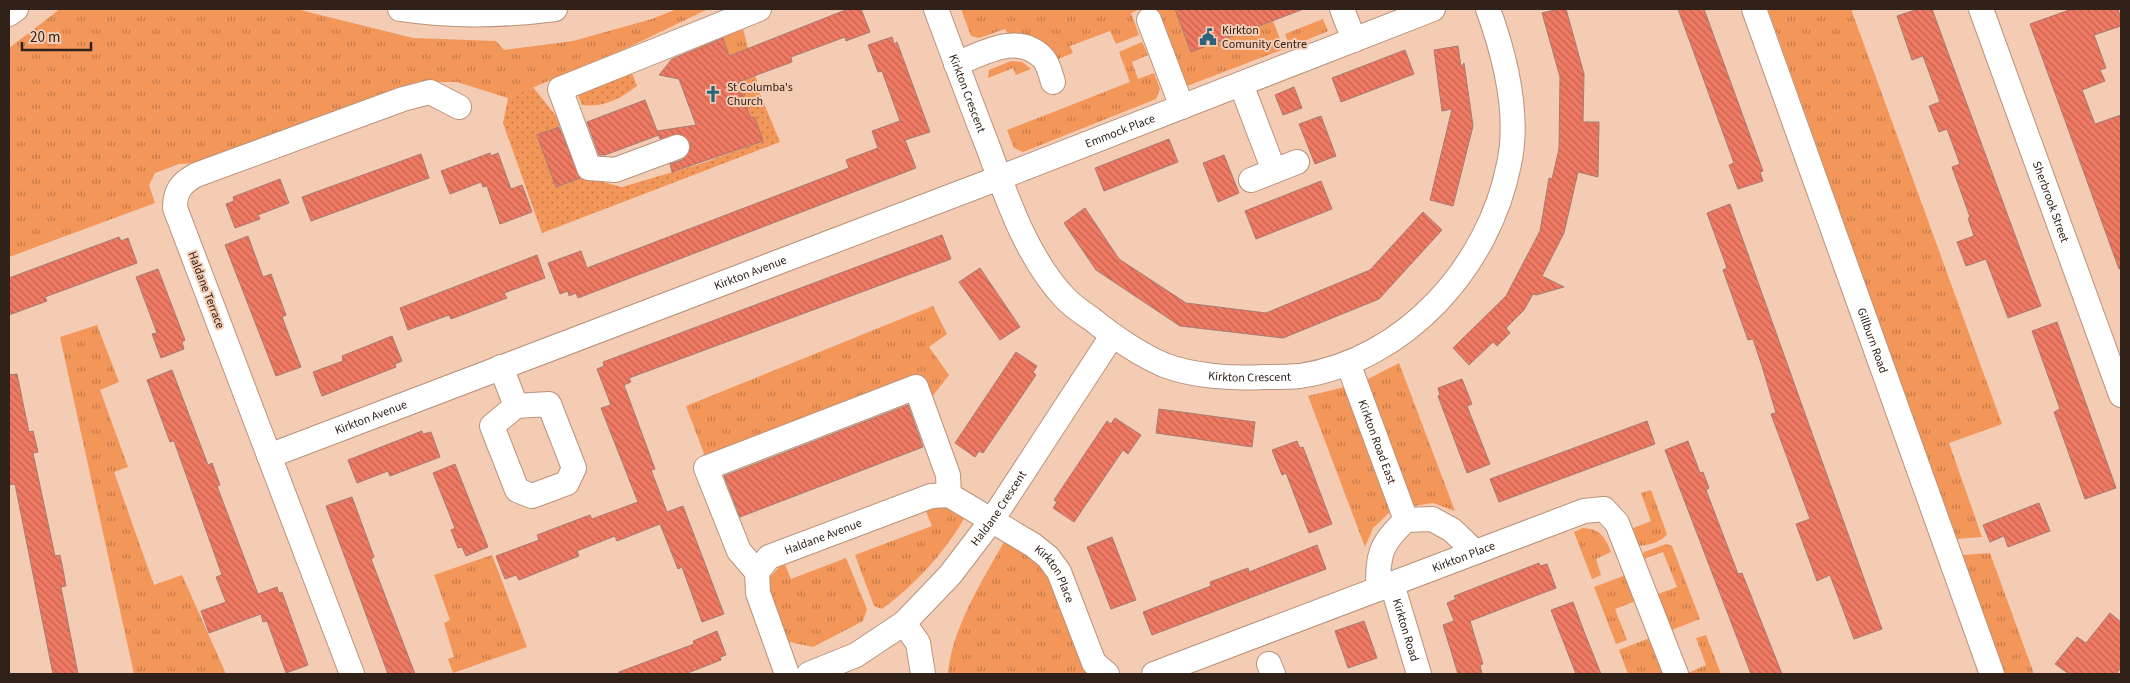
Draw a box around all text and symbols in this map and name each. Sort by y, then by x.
scale bar [22,20,91,52]
place label: Kirkton Comunity Centre [1222,22,1307,53]
text: 20 m [30,27,60,48]
public building icon: Kirkton Comunity Centre [1198,27,1218,47]
street label: Kirkton Crescent [945,52,990,135]
place label: St Columba's Church [727,79,793,110]
church icon: St Columba's Church [703,84,723,104]
street label: Emmock Place [1083,110,1157,152]
street label: Sherbrook Street [2028,159,2073,245]
street label: Haldane Terrace [183,249,229,331]
street label: Kirkton Avenue [712,251,789,294]
street label: Gillburn Road [1853,305,1892,376]
street label: Kirkton Crescent [1207,367,1291,386]
street label: Kirkton Avenue [332,396,410,439]
street label: Kirkton Road East [1354,397,1400,486]
street label: Haldane Crescent [967,467,1031,550]
street label: Haldane Avenue [782,514,864,559]
street label: Kirkton Place [1430,537,1498,576]
street label: Kirkton Place [1031,541,1079,605]
street label: Kirkton Road [1388,596,1423,664]

